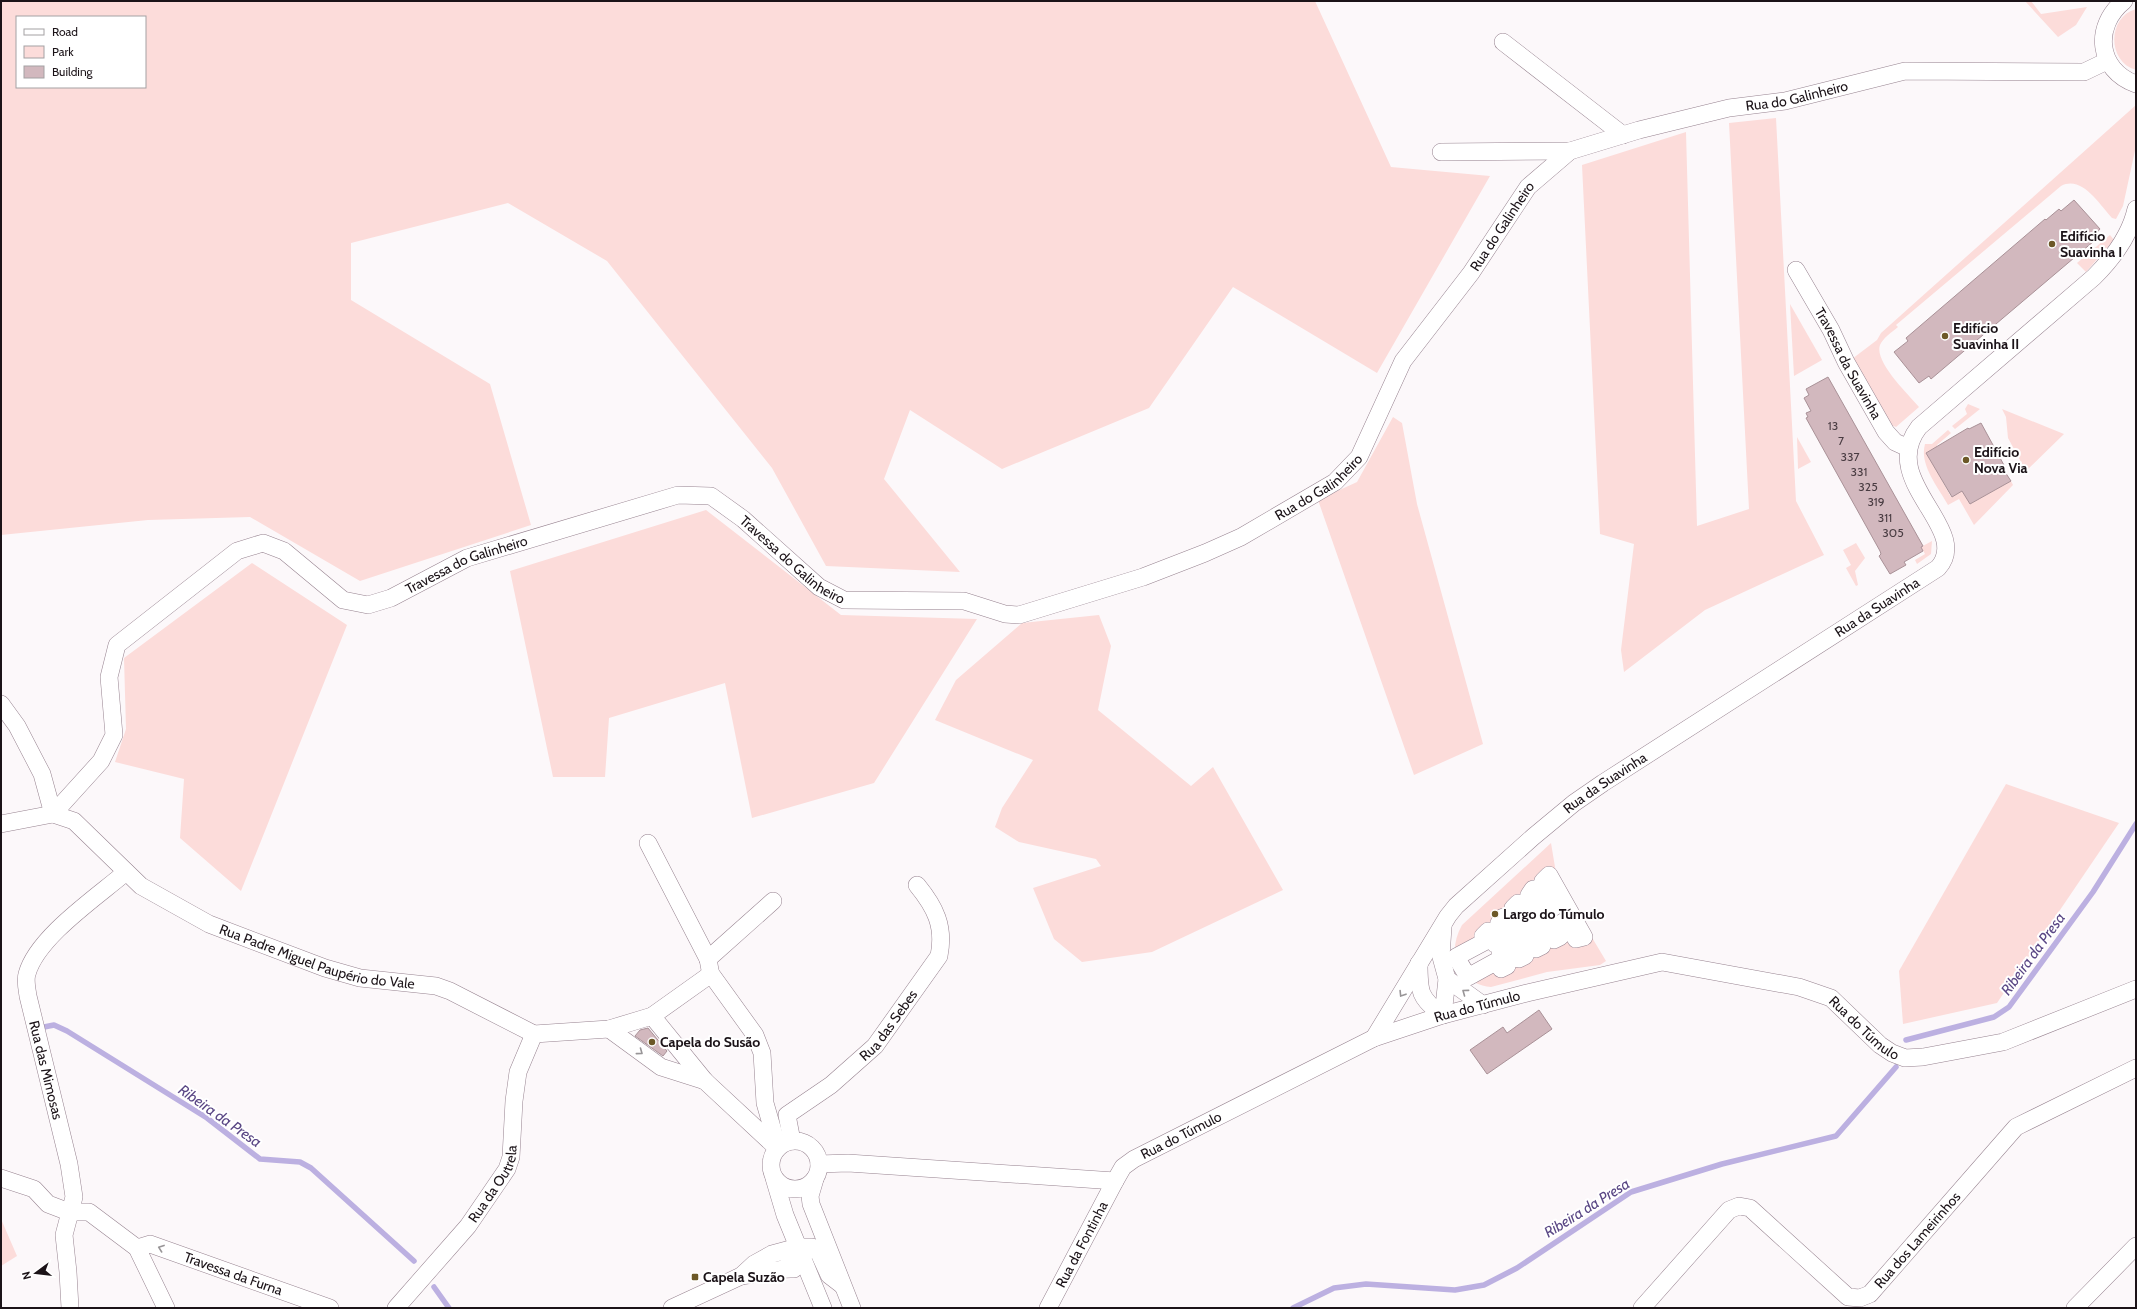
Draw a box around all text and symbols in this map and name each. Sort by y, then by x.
legend [16,16,146,88]
text: Road [52,24,78,39]
text: Park [52,44,74,59]
text: Building [52,64,94,79]
street label: Rua do Galinheiro [1745,77,1850,115]
street label: Rua do Galinheiro [1466,177,1538,275]
place label: Edifício Suavinha I [2060,227,2122,261]
marker: Edifício Suavinha I [2047,239,2057,249]
street label: Travessa da Suavinha [1811,304,1886,422]
place label: Edifício Suavinha II [1953,319,2019,353]
marker: Edifício Suavinha II [1940,331,1950,341]
house number: 13 [1828,418,1838,433]
house number: 7 [1838,433,1844,448]
place label: Edifício Nova Via [1974,443,2028,477]
house number: 337 [1840,449,1860,464]
street label: Rua do Galinheiro [1271,450,1366,524]
marker: Edifício Nova Via [1961,455,1971,465]
house number: 331 [1851,464,1867,479]
house number: 325 [1858,479,1878,494]
house number: 319 [1867,494,1885,509]
house number: 311 [1878,510,1892,525]
street label: Travessa do Galinheiro [736,512,848,608]
house number: 305 [1882,525,1904,540]
street label: Travessa do Galinheiro [402,531,530,598]
street label: Rua da Suavinha [1831,573,1923,641]
street label: Rua da Suavinha [1559,748,1650,817]
place label: Largo do Túmulo [1503,905,1605,923]
marker: Largo do Túmulo [1490,909,1500,919]
water label: Ribeira da Presa [1997,909,2069,999]
street label: Rua Padre Miguel Paupério do Vale [217,920,416,993]
street label: Rua das Sebes [856,986,921,1065]
street label: Rua do Túmulo [1432,986,1522,1026]
one-way arrow [1463,989,1470,996]
one-way arrow [1399,990,1406,997]
street label: Rua do Túmulo [1825,992,1902,1064]
street label: Rua das Mimosas [25,1019,67,1122]
place label: Capela do Susão [660,1033,760,1051]
marker: Capela do Susão [647,1037,657,1047]
one-way arrow [636,1047,643,1055]
water label: Ribeira da Presa [175,1081,265,1151]
street label: Rua do Túmulo [1138,1107,1225,1163]
street label: Rua da Outrela [464,1144,521,1226]
water label: Ribeira da Presa [1541,1175,1633,1241]
street label: Rua dos Lameirinhos [1870,1188,1964,1292]
street label: Rua da Fontinha [1051,1198,1112,1291]
one-way arrow [158,1244,165,1252]
street label: Travessa da Furna [182,1248,285,1299]
north arrow [16,1253,56,1293]
place label: Capela Suzão [703,1268,785,1286]
text: N [19,1270,34,1281]
marker: Capela Suzão [690,1272,700,1282]

